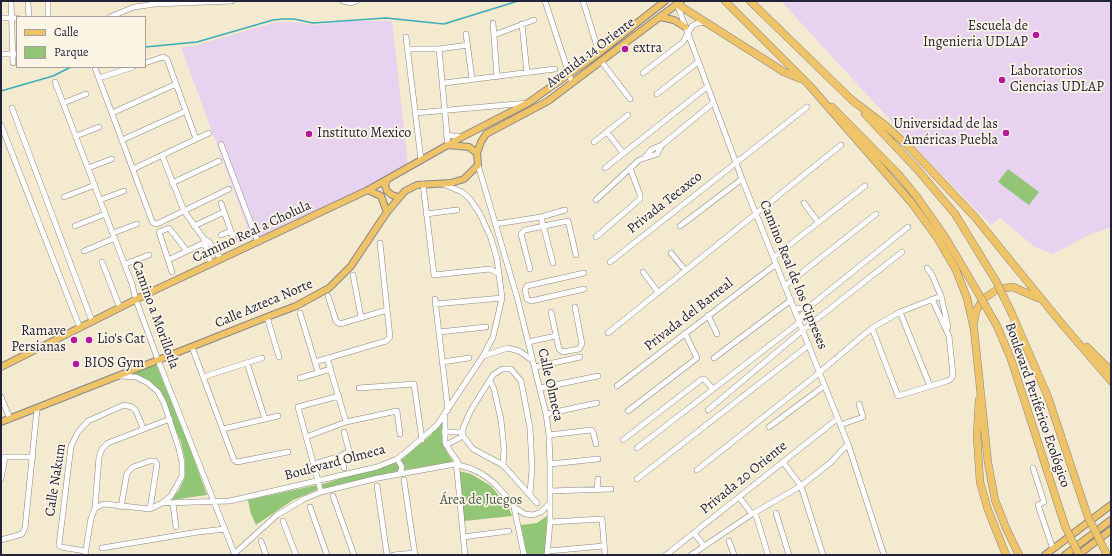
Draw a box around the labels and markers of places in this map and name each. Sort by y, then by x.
place label: Escuela de Ingenieria UDLAP [923,19,1028,52]
marker: Escuela de Ingenieria UDLAP [1031,30,1041,40]
place label: extra [633,41,662,57]
marker: extra [620,44,630,54]
place label: Laboratorios Ciencias UDLAP [1010,64,1104,96]
marker: Laboratorios Ciencias UDLAP [997,75,1007,85]
place label: Universidad de las Américas Puebla [893,117,998,150]
place label: Instituto Mexico [317,126,411,142]
marker: Universidad de las Américas Puebla [1001,128,1011,138]
marker: Instituto Mexico [304,129,314,139]
place label: Ramave Persianas [11,324,66,356]
place label: Lio's Cat [97,332,145,348]
marker: Ramave Persianas [69,335,79,345]
marker: Lio's Cat [84,335,94,345]
place label: BIOS Gym [84,356,144,372]
marker: BIOS Gym [71,359,81,369]

